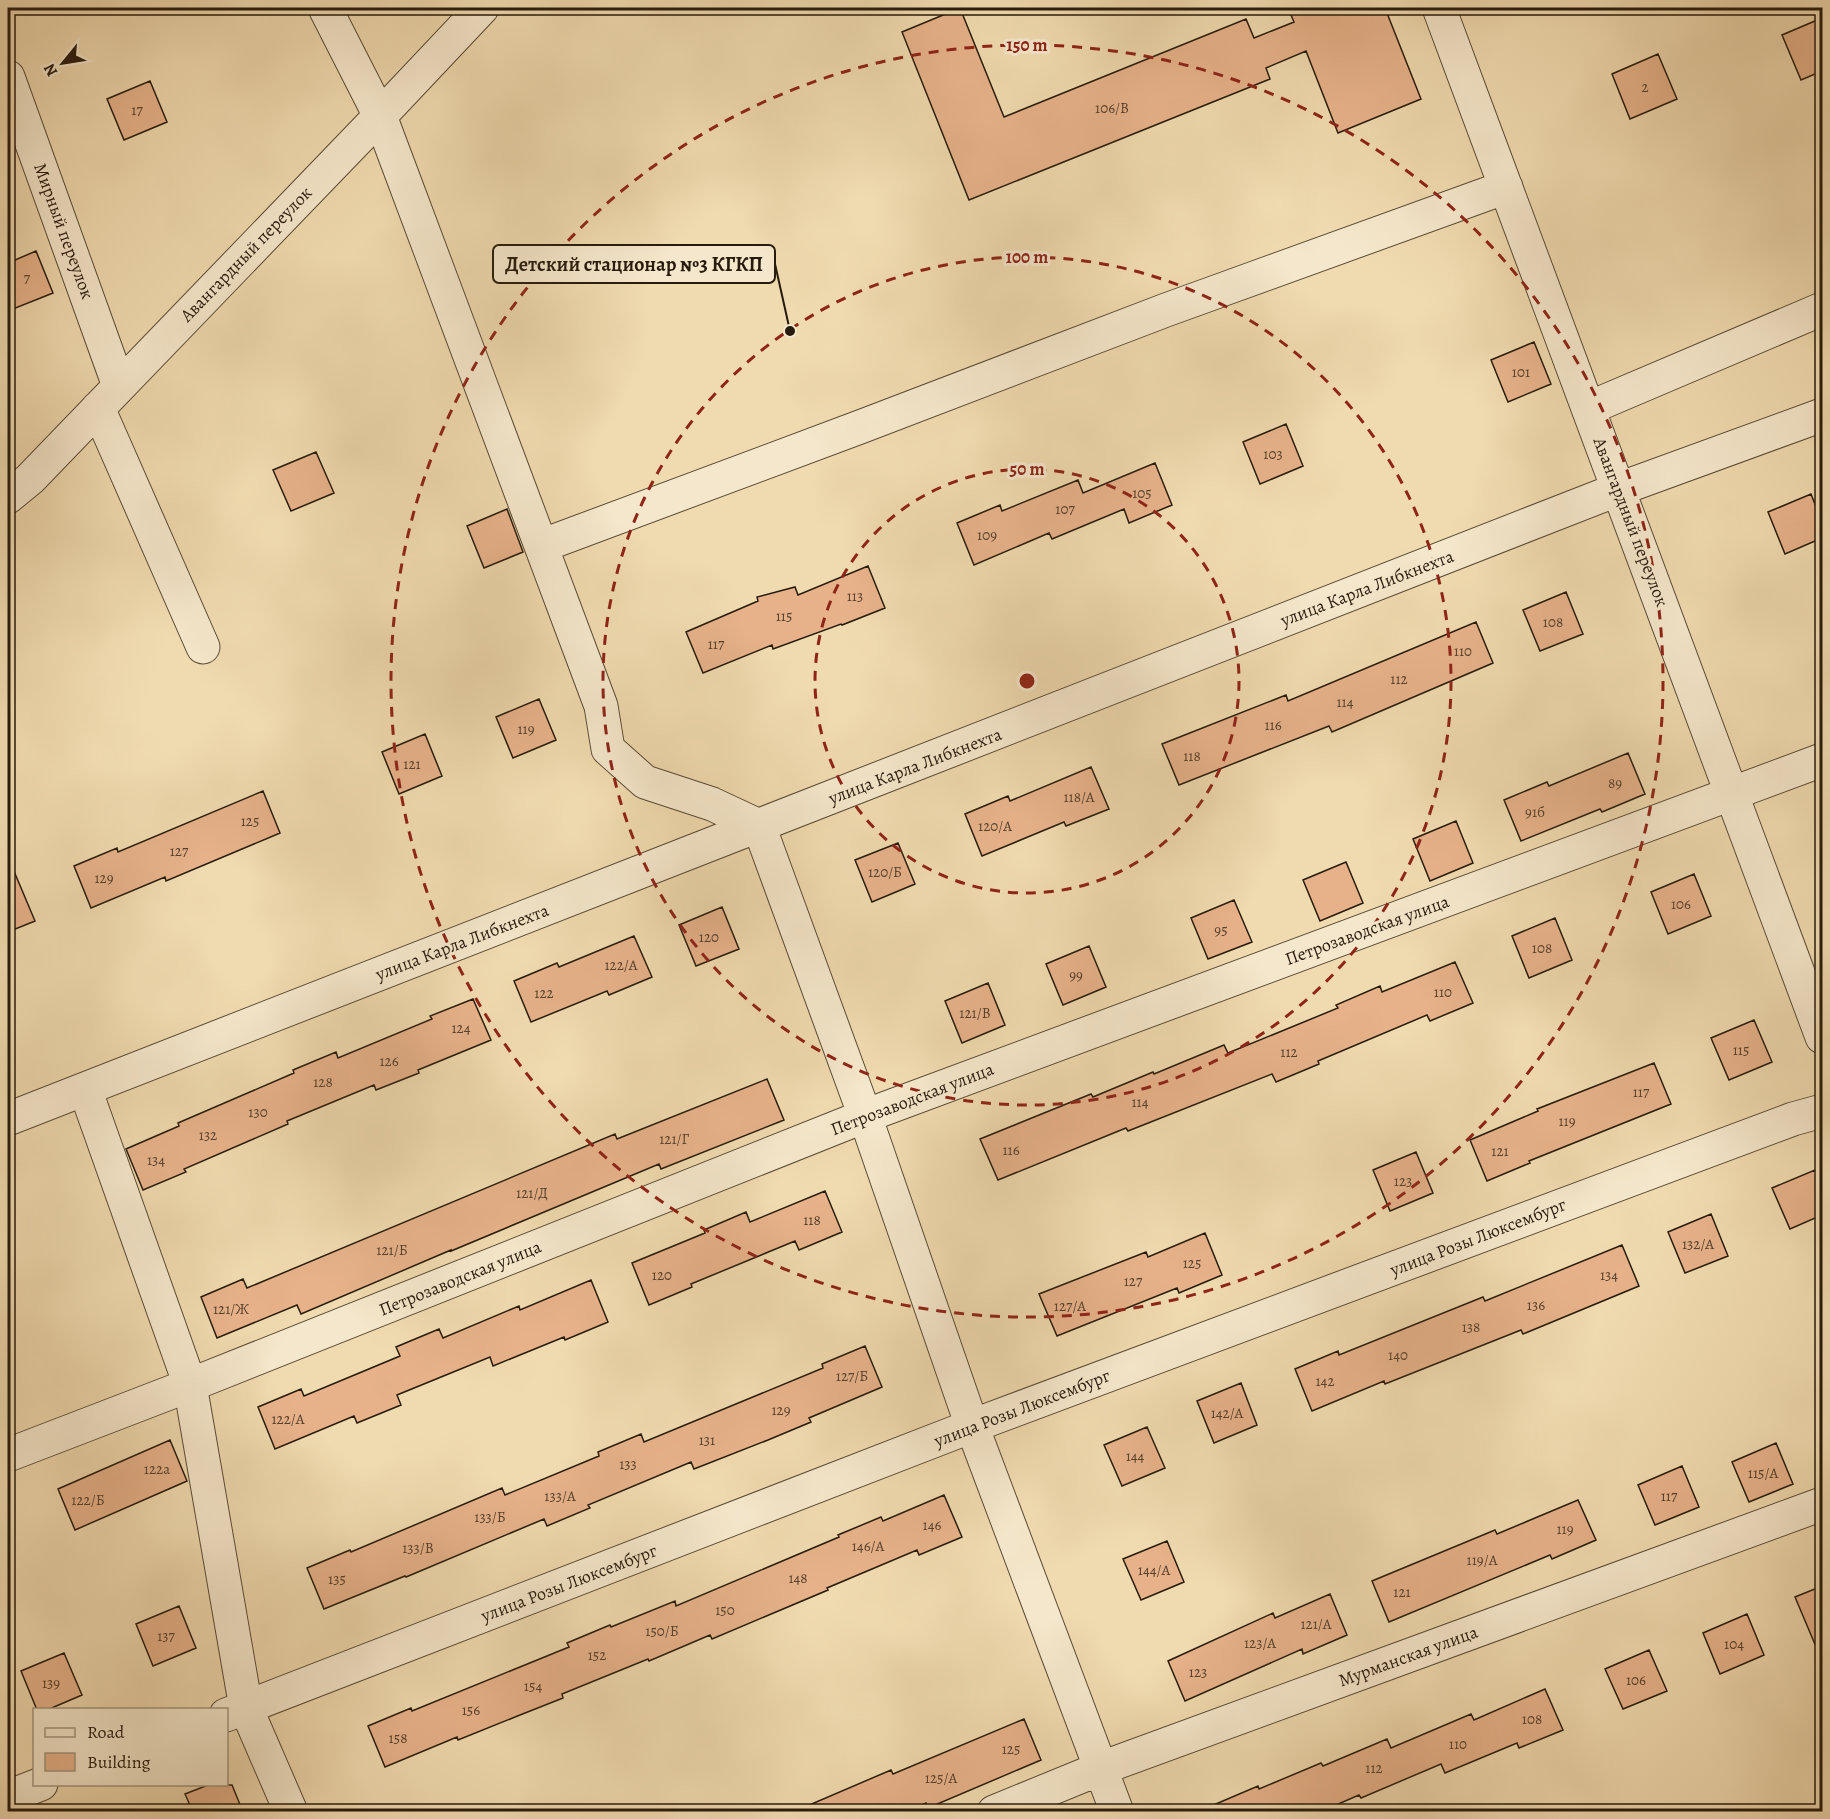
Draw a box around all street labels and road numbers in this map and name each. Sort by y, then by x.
street label: Мирный переулок [28,160,100,302]
street label: Авангардный переулок [174,181,317,328]
street label: Авангардный переулок [1587,433,1674,610]
street label: улица Карла Либкнехта [1276,544,1458,632]
street label: улица Карла Либкнехта [824,722,1006,810]
street label: Петрозаводская улица [1282,889,1453,971]
street label: улица Карла Либкнехта [371,898,553,986]
street label: Петрозаводская улица [827,1057,998,1141]
street label: улица Розы Люксембург [1386,1192,1570,1282]
street label: Петрозаводская улица [375,1234,545,1322]
street label: улица Розы Люксембург [930,1363,1114,1453]
street label: улица Розы Люксембург [477,1538,661,1628]
street label: Мурманская улица [1335,1619,1482,1692]

